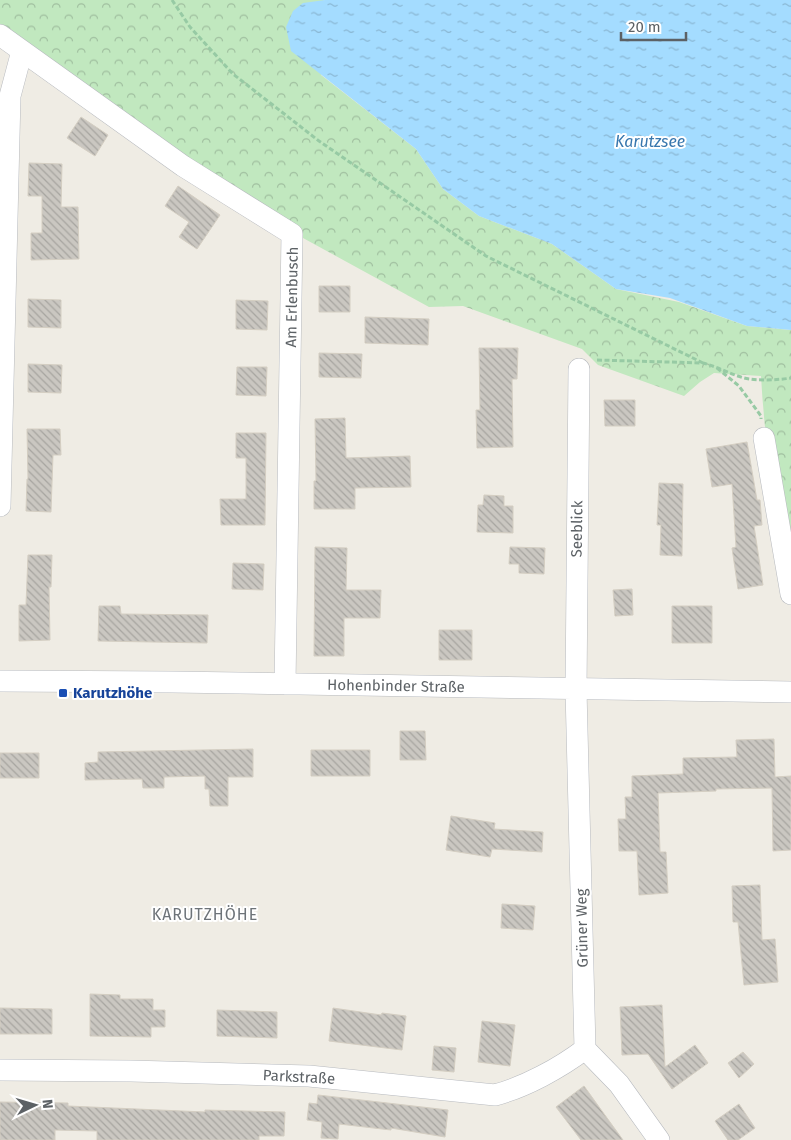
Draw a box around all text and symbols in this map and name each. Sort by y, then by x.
scale bar [621,10,686,42]
text: 20 m [628,18,661,36]
water label: Karutzsee [615,132,685,151]
street label: Am Erlenbusch [282,246,302,348]
street label: Seeblick [568,500,587,558]
street label: Hohenbinder Straße [327,676,465,696]
place label: Karutzhöhe [73,684,152,702]
marker: Karutzhöhe [57,687,69,699]
street label: Grüner Weg [572,888,592,968]
district label: KARUTZHÖHE [152,905,258,924]
street label: Parkstraße [262,1066,336,1088]
north arrow [10,1080,60,1130]
text: N [39,1099,56,1109]

